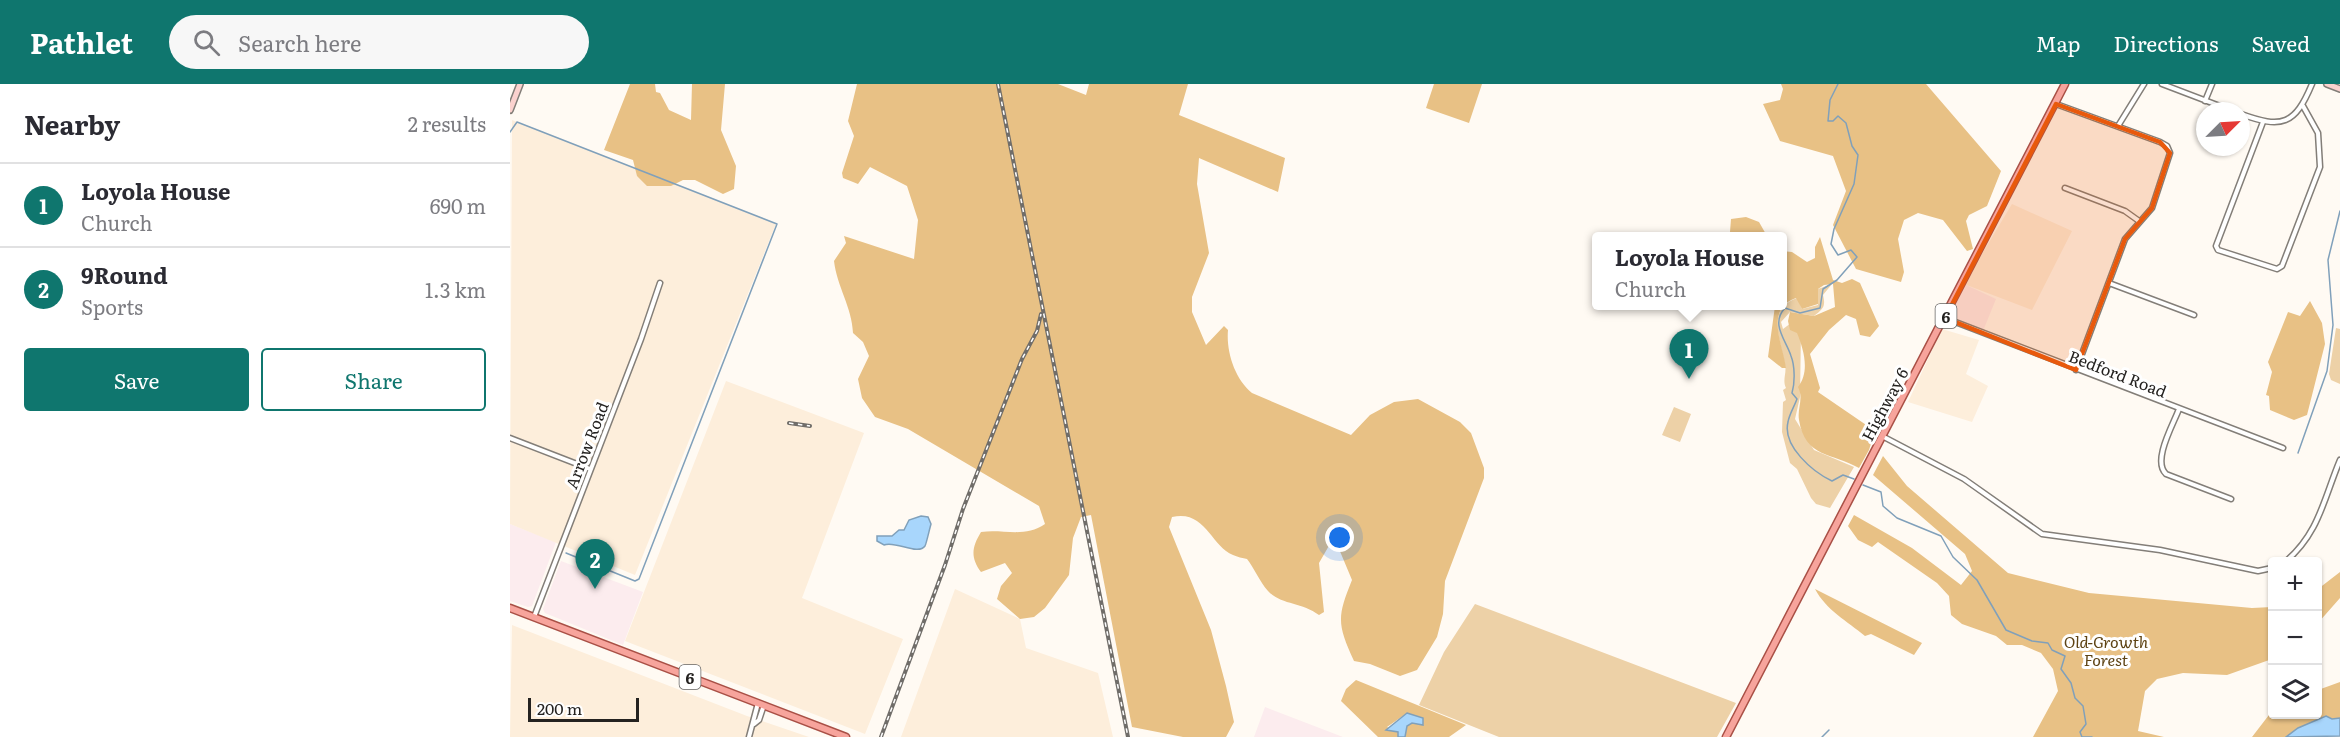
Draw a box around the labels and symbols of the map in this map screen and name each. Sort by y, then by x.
north arrow [2196,102,2250,156]
road number: 6 [1936,304,1956,328]
pin: 1 [1670,330,1708,379]
street label: Bedford Road [2066,343,2171,403]
street label: Highway 6 [1855,363,1914,445]
street label: Arrow Road [558,398,614,492]
your location [1325,523,1354,552]
pin: 2 [576,540,614,589]
park label: Old-Growth Forest [2064,629,2149,671]
road number: 6 [680,665,700,689]
scale bar [528,695,639,722]

